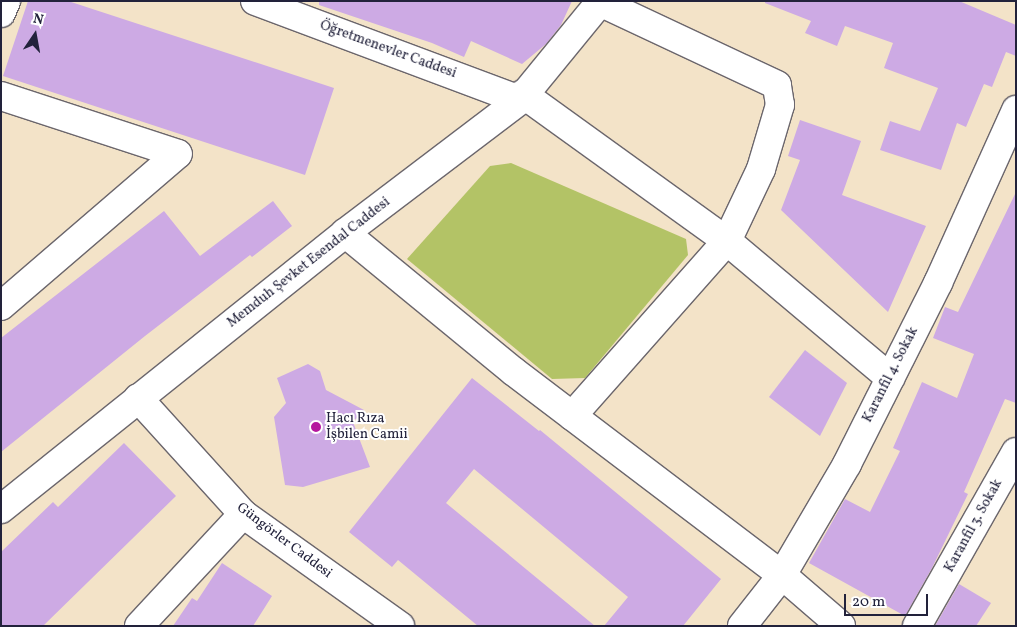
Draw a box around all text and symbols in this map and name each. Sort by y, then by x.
text: N [31,9,45,30]
north arrow [10,10,60,60]
street label: Öğretmenevler Caddesi [317,17,459,83]
street label: Memduh Şevket Esendal Caddesi [224,194,394,332]
street label: Karanfil 4. Sokak [860,324,922,426]
place label: Hacı Rıza İşbilen Camii [326,411,408,444]
marker: Hacı Rıza İşbilen Camii [310,421,322,433]
street label: Karanfil 3. Sokak [941,476,1007,576]
street label: Güngörler Caddesi [233,500,335,582]
scale bar [847,584,931,616]
text: 20 m [852,592,885,613]

